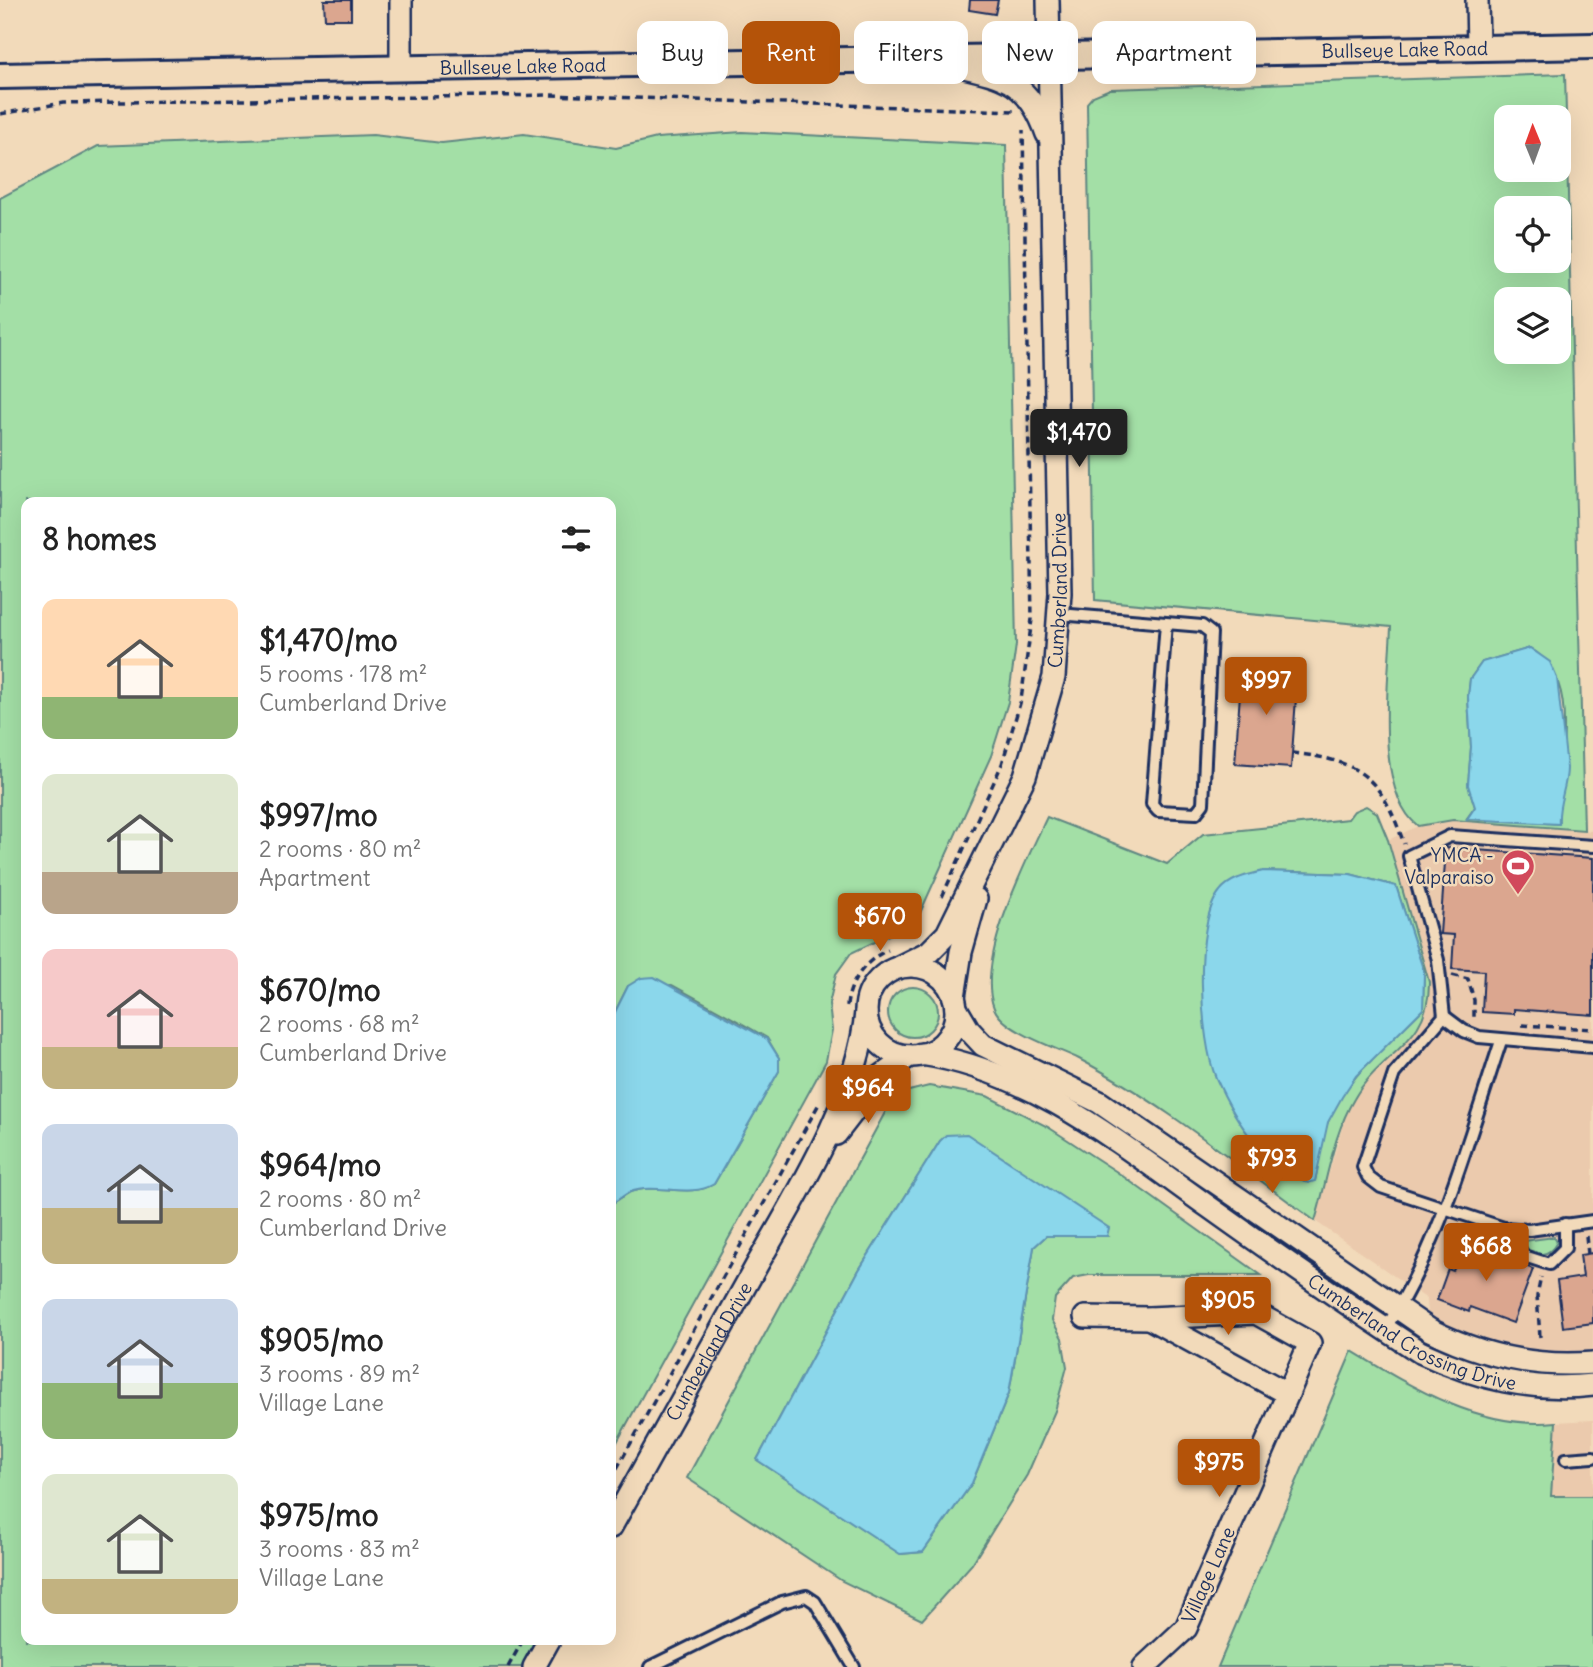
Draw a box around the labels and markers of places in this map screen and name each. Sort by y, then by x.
pin: $1,470 [1022,410,1136,469]
pin: $997 [1225,658,1307,717]
place label: YMCA - Valparaiso [1404,843,1494,889]
sports icon: YMCA - Valparaiso [1499,847,1537,896]
pin: $670 [839,894,921,953]
pin: $964 [827,1066,909,1125]
pin: $793 [1231,1136,1313,1195]
pin: $668 [1445,1224,1527,1283]
pin: $905 [1187,1278,1269,1337]
pin: $975 [1178,1440,1260,1499]

